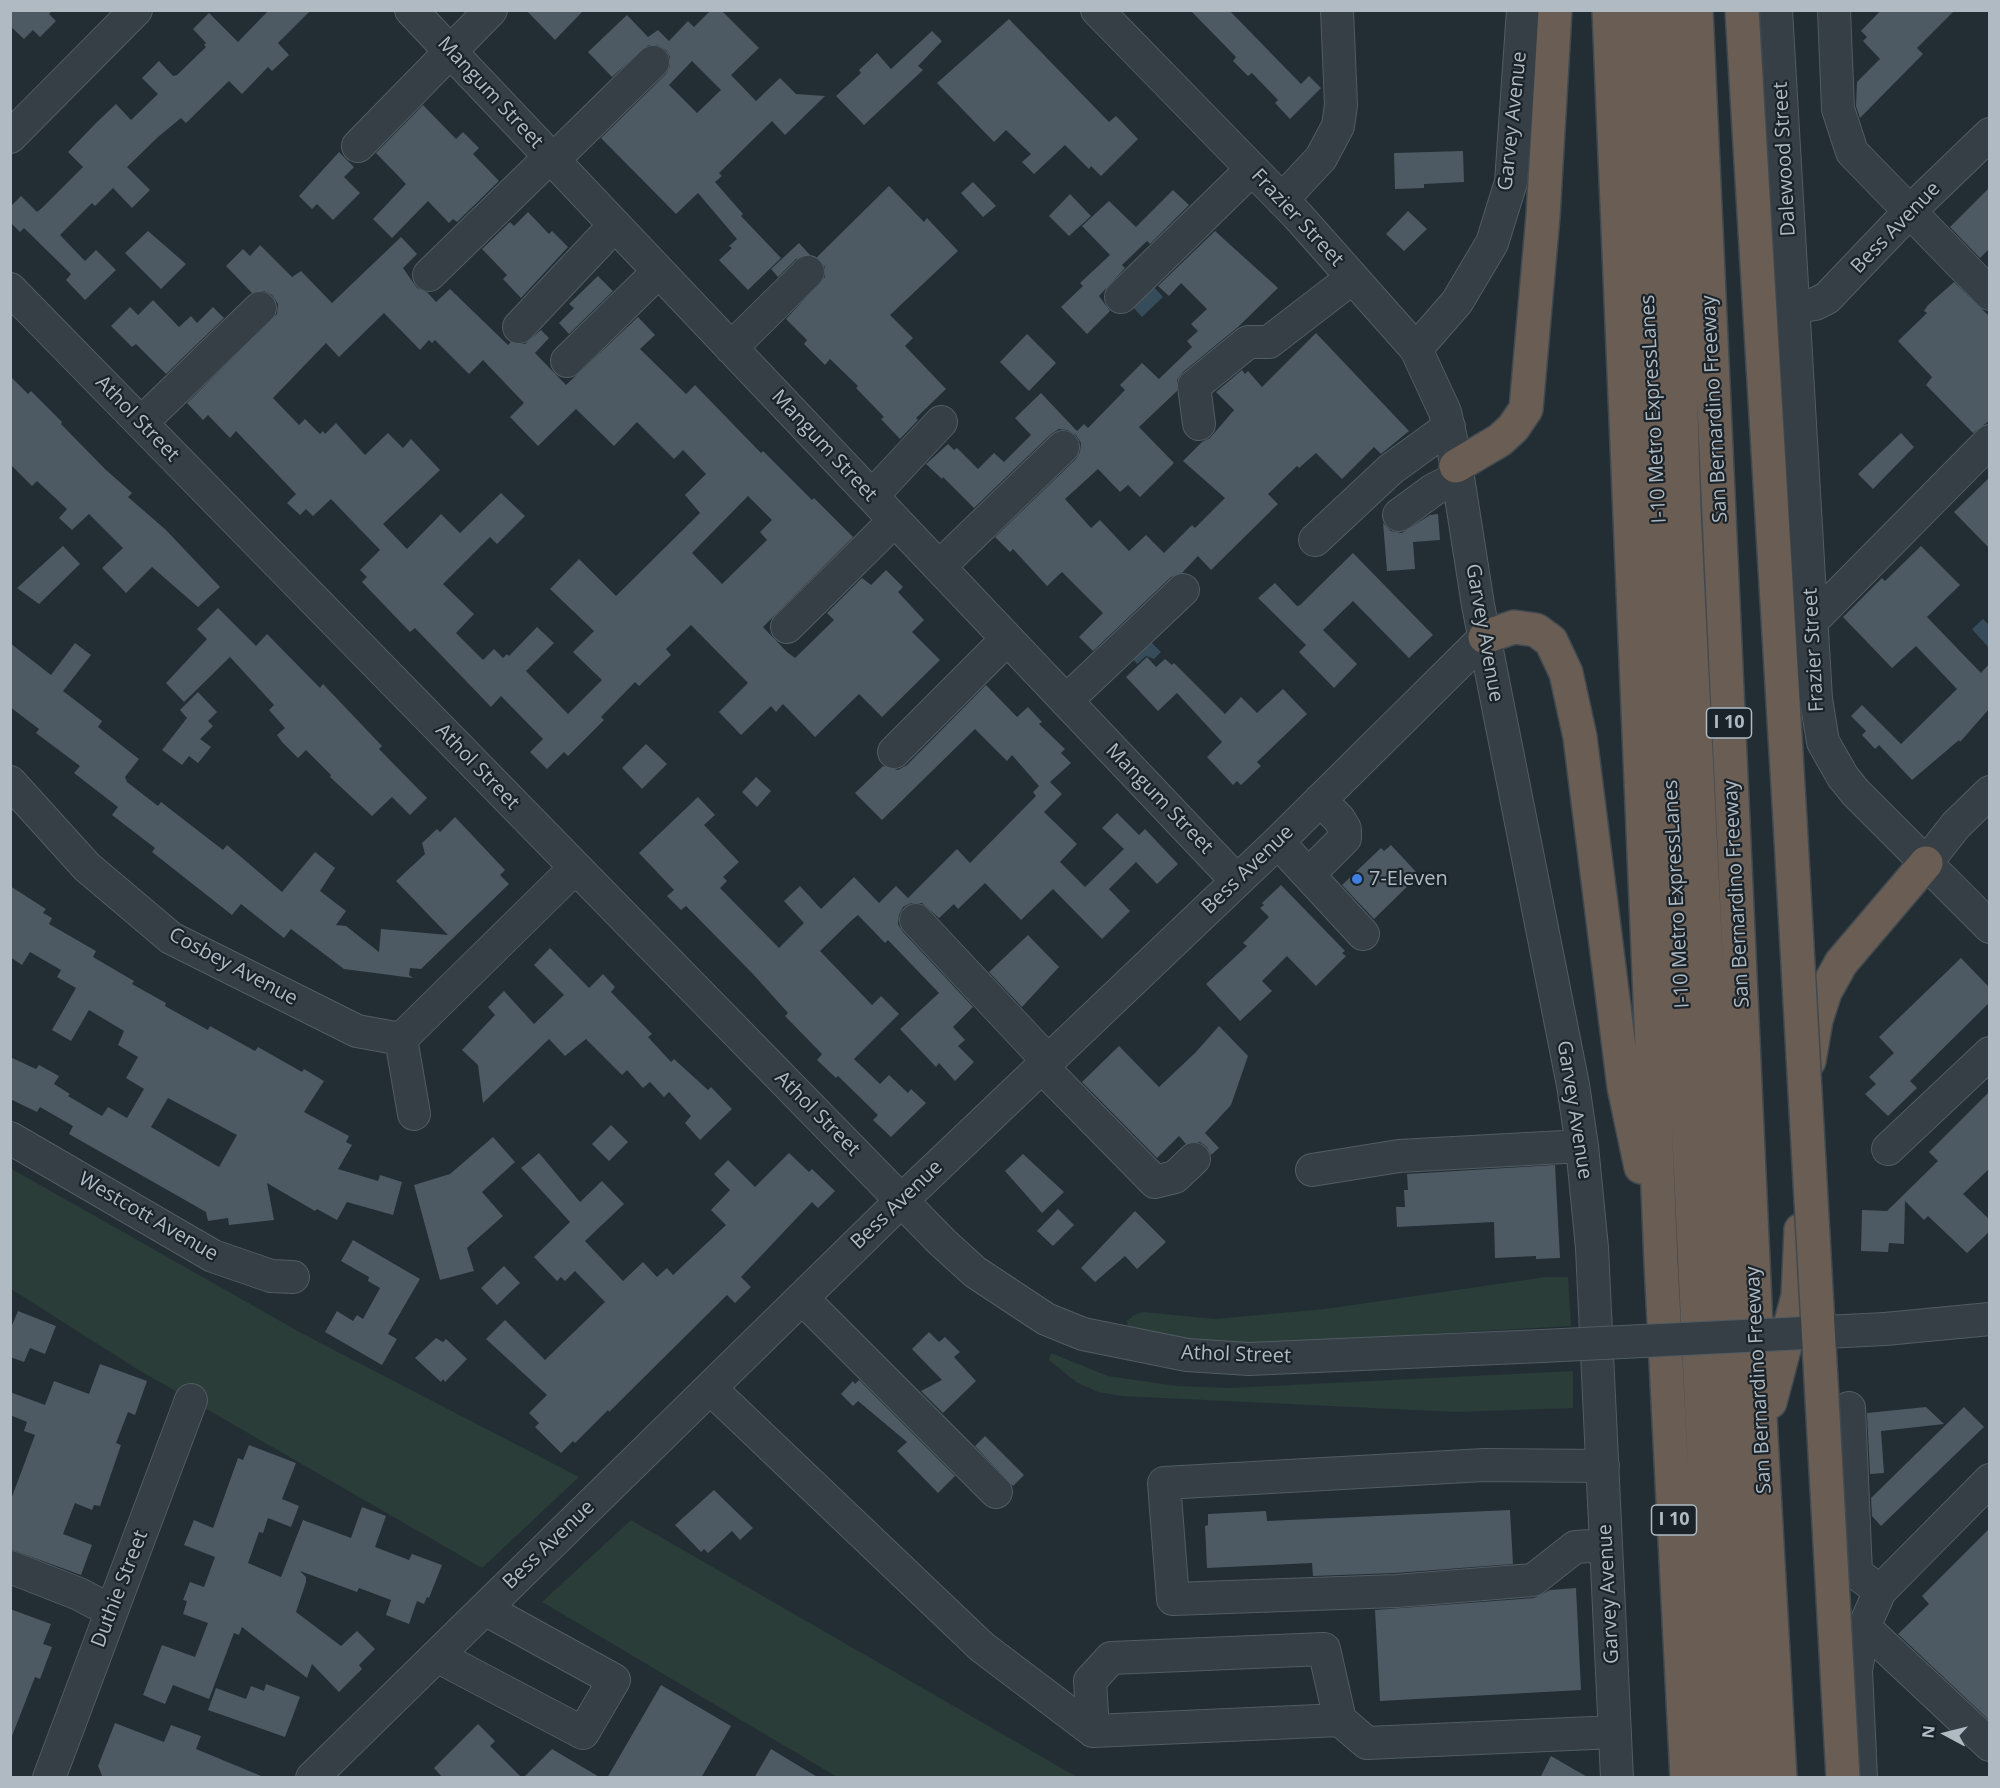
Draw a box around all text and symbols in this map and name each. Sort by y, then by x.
street label: Mangum Street [432,32,548,154]
street label: Garvey Avenue [1494,50,1532,192]
street label: Dalewood Street [1769,81,1801,237]
street label: Frazier Street [1246,164,1348,272]
street label: Bess Avenue [1846,177,1946,279]
street label: I-10 Metro ExpressLanes [1636,294,1672,524]
street label: San Bernardino Freeway [1697,295,1733,523]
street label: Athol Street [90,371,184,467]
street label: Mangum Street [766,385,882,507]
street label: Garvey Avenue [1460,562,1508,704]
street label: Frazier Street [1799,587,1829,713]
road number: I 10 [1706,708,1752,738]
street label: Athol Street [430,719,524,815]
street label: Mangum Street [1100,739,1218,859]
street label: I-10 Metro ExpressLanes [1659,779,1695,1009]
street label: San Bernardino Freeway [1719,780,1755,1008]
street label: Bess Avenue [1197,820,1299,920]
place label: 7-Eleven [1369,867,1448,891]
marker: 7-Eleven [1350,872,1364,886]
street label: Cosbey Avenue [164,923,302,1011]
street label: Garvey Avenue [1551,1039,1597,1181]
street label: Athol Street [770,1067,864,1161]
street label: Bess Avenue [846,1155,948,1255]
street label: Westcott Avenue [74,1167,222,1267]
street label: San Bernardino Freeway [1741,1266,1777,1494]
street label: Athol Street [1181,1341,1291,1369]
street label: Bess Avenue [498,1495,600,1595]
road number: I 10 [1652,1505,1696,1535]
street label: Garvey Avenue [1593,1524,1625,1664]
street label: Duthie Street [87,1527,153,1651]
north arrow [1916,1704,1976,1764]
text: N [1916,1724,1940,1740]

